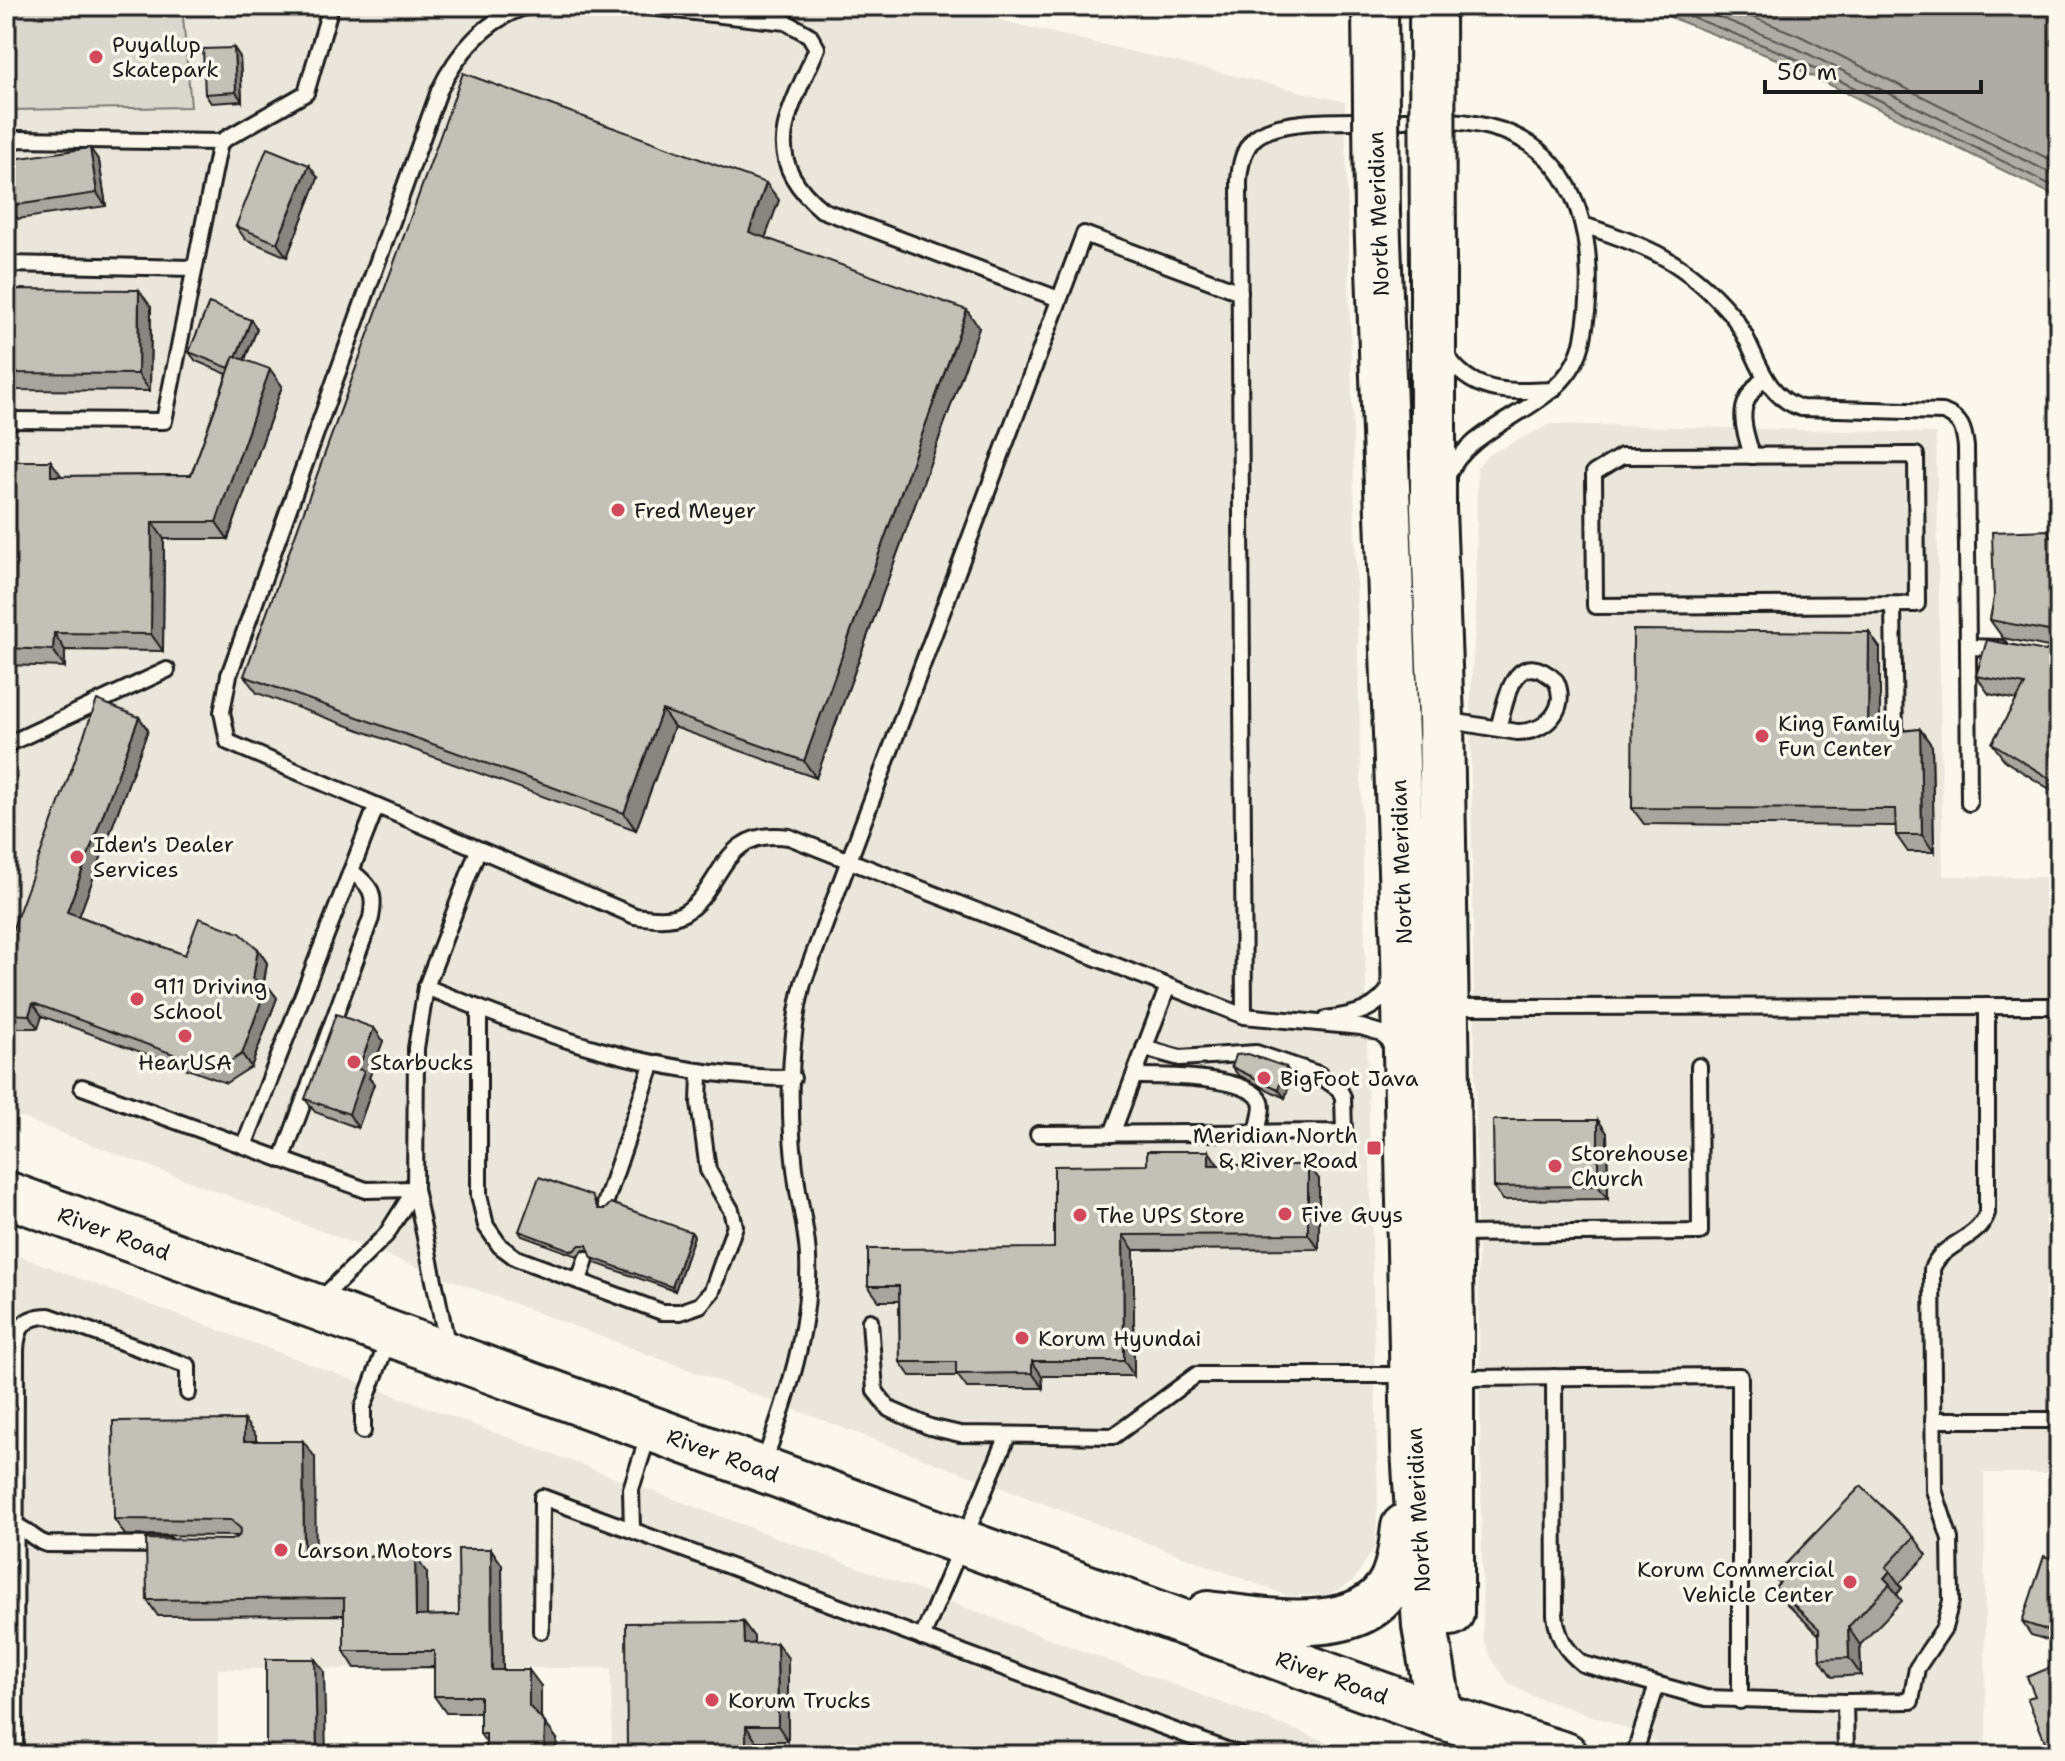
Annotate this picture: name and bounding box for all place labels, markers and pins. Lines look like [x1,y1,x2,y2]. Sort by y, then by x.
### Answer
place label: Puyallup Skatepark [112,30,219,84]
marker: Puyallup Skatepark [87,48,105,66]
place label: Fred Meyer [634,496,756,525]
marker: Fred Meyer [609,501,627,519]
place label: King Family Fun Center [1778,709,1901,763]
marker: King Family Fun Center [1753,727,1771,745]
place label: Iden's Dealer Services [93,830,234,884]
marker: Iden's Dealer Services [68,848,86,866]
place label: 911 Driving School [153,972,267,1026]
marker: 911 Driving School [128,990,146,1008]
marker: HearUSA [176,1027,194,1045]
place label: HearUSA [138,1048,232,1077]
place label: Starbucks [370,1048,474,1077]
marker: Starbucks [345,1053,363,1071]
place label: BigFoot Java [1280,1064,1419,1093]
marker: BigFoot Java [1255,1069,1273,1087]
place label: Meridian North & River Road [1193,1121,1358,1175]
marker: Meridian North & River Road [1365,1139,1383,1157]
place label: Storehouse Church [1571,1139,1689,1193]
marker: Storehouse Church [1546,1157,1564,1175]
place label: Five Guys [1301,1200,1403,1229]
place label: The UPS Store [1096,1201,1245,1230]
marker: Five Guys [1276,1205,1294,1223]
marker: The UPS Store [1071,1206,1089,1224]
place label: Korum Hyundai [1038,1324,1202,1353]
marker: Korum Hyundai [1013,1329,1031,1347]
place label: Larson Motors [297,1536,453,1565]
marker: Larson Motors [272,1541,290,1559]
place label: Korum Commercial Vehicle Center [1637,1555,1834,1609]
marker: Korum Commercial Vehicle Center [1841,1573,1859,1591]
place label: Korum Trucks [728,1686,871,1715]
marker: Korum Trucks [703,1691,721,1709]

